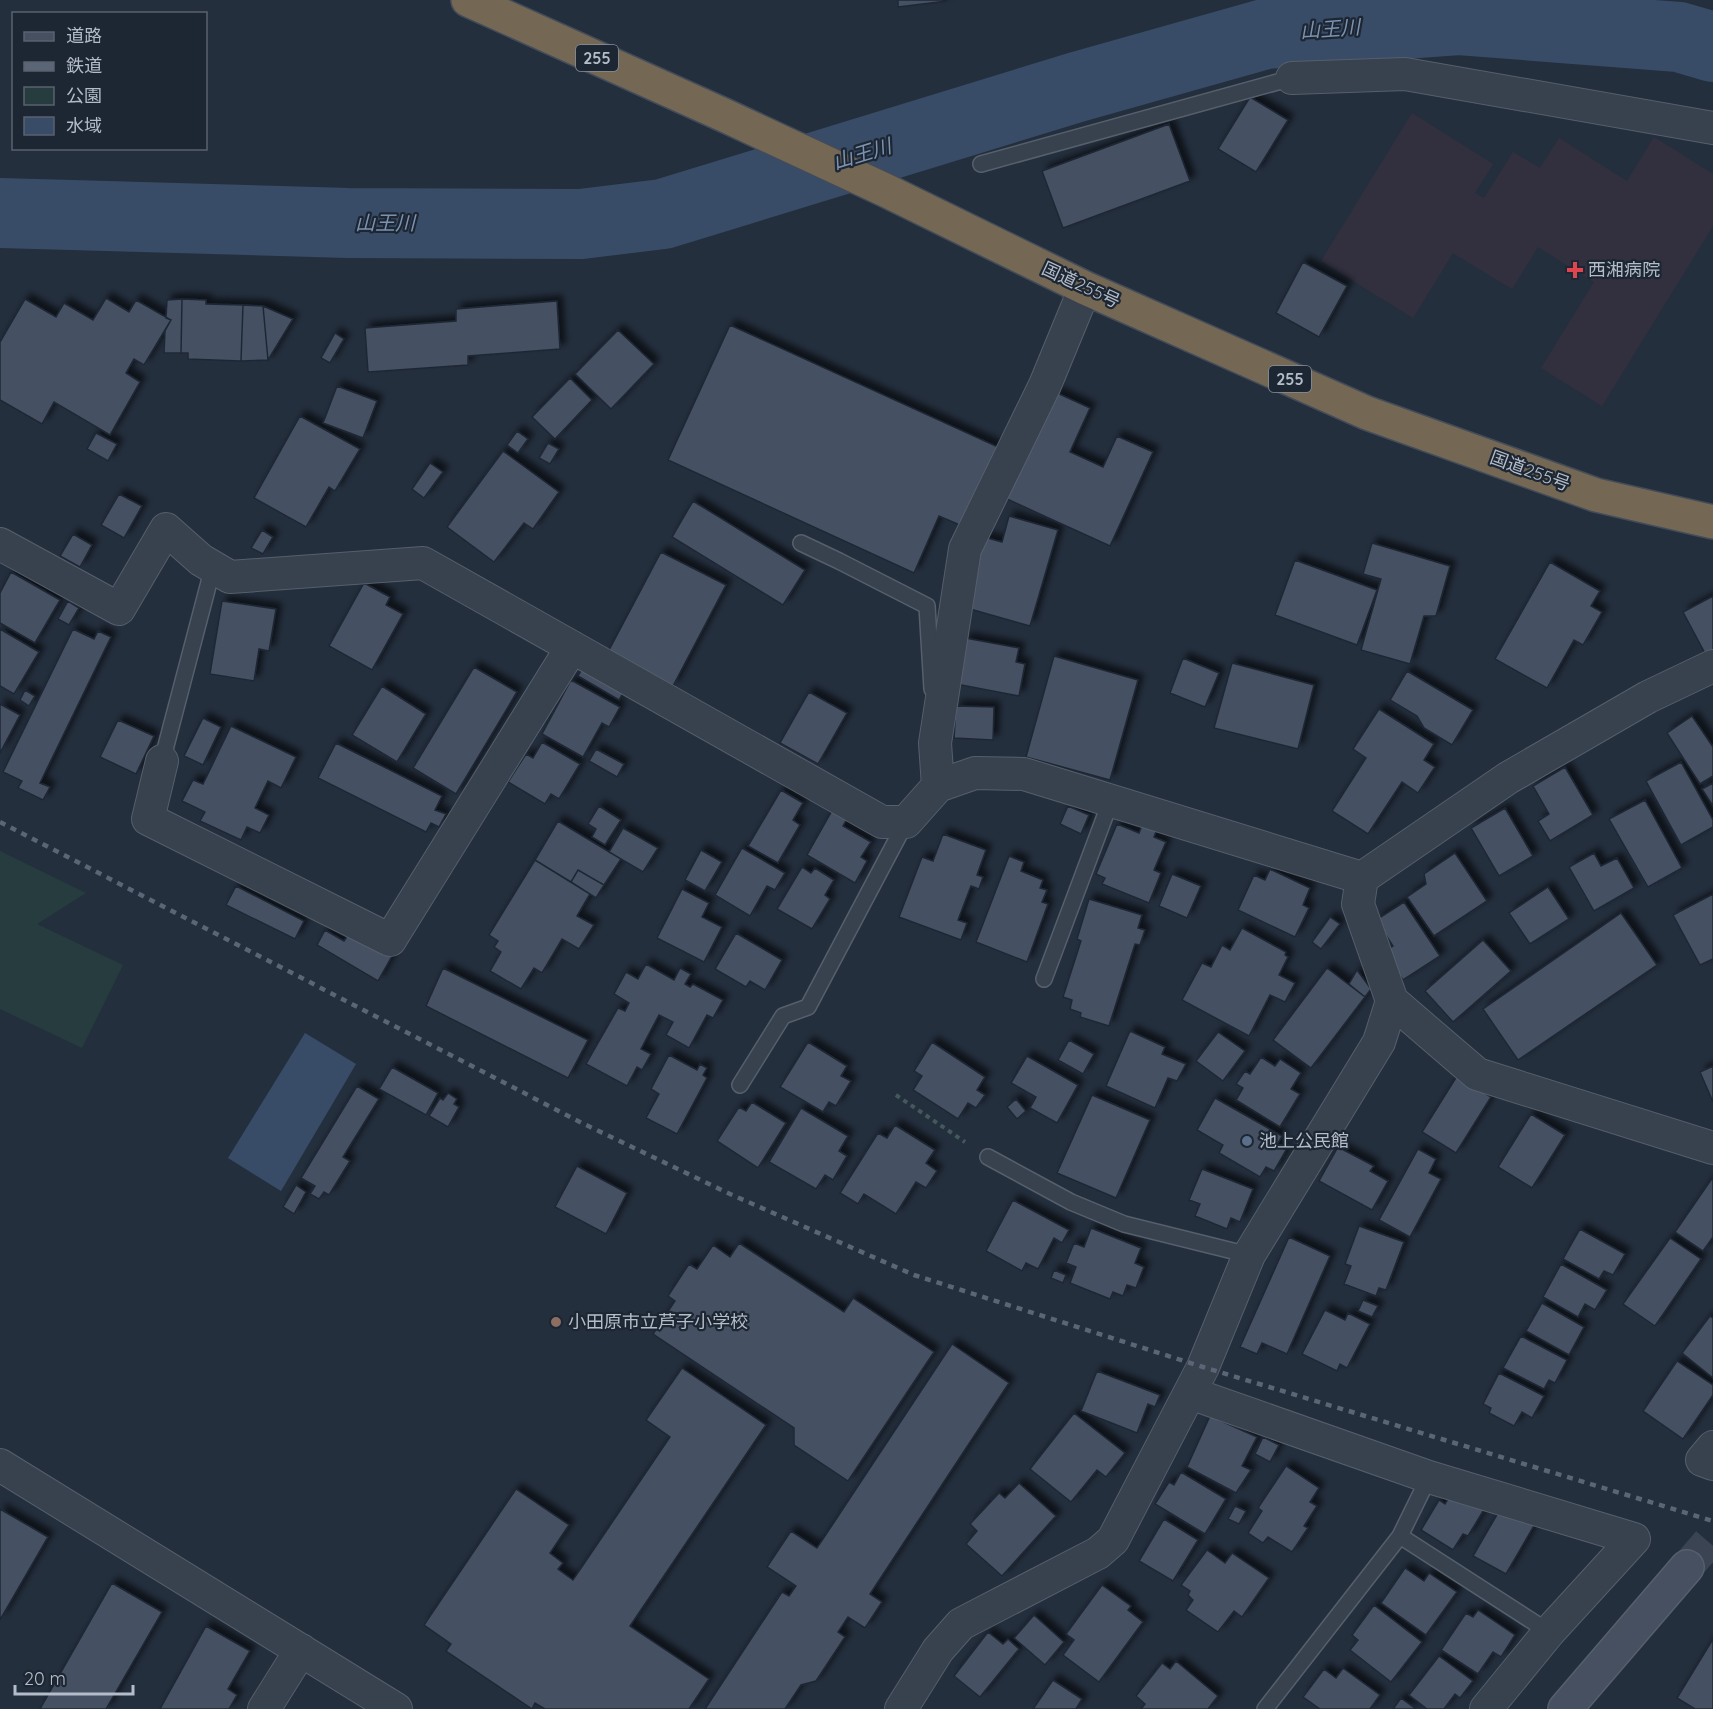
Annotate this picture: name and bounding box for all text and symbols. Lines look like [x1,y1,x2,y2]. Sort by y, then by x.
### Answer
legend [12,12,207,150]
water label: 山王川 [1299,14,1363,43]
text: 道路 [66,24,102,47]
road number: 255 [576,45,618,71]
text: 鉄道 [66,54,102,77]
text: 公園 [66,84,102,107]
text: 水域 [66,114,102,137]
water label: 山王川 [830,132,896,174]
water label: 山王川 [355,210,417,235]
street label: 国道255号 [1038,256,1124,313]
place label: 西湘病院 [1588,258,1660,281]
marker: 西湘病院 [1566,261,1584,279]
road number: 255 [1269,366,1311,392]
street label: 国道255号 [1487,445,1573,496]
place label: 池上公民館 [1259,1129,1349,1152]
marker: 池上公民館 [1240,1134,1254,1148]
place label: 小田原市立芦子小学校 [568,1310,748,1333]
marker: 小田原市立芦子小学校 [549,1315,563,1329]
scale bar [15,1658,134,1696]
text: 20 m [24,1667,66,1690]

